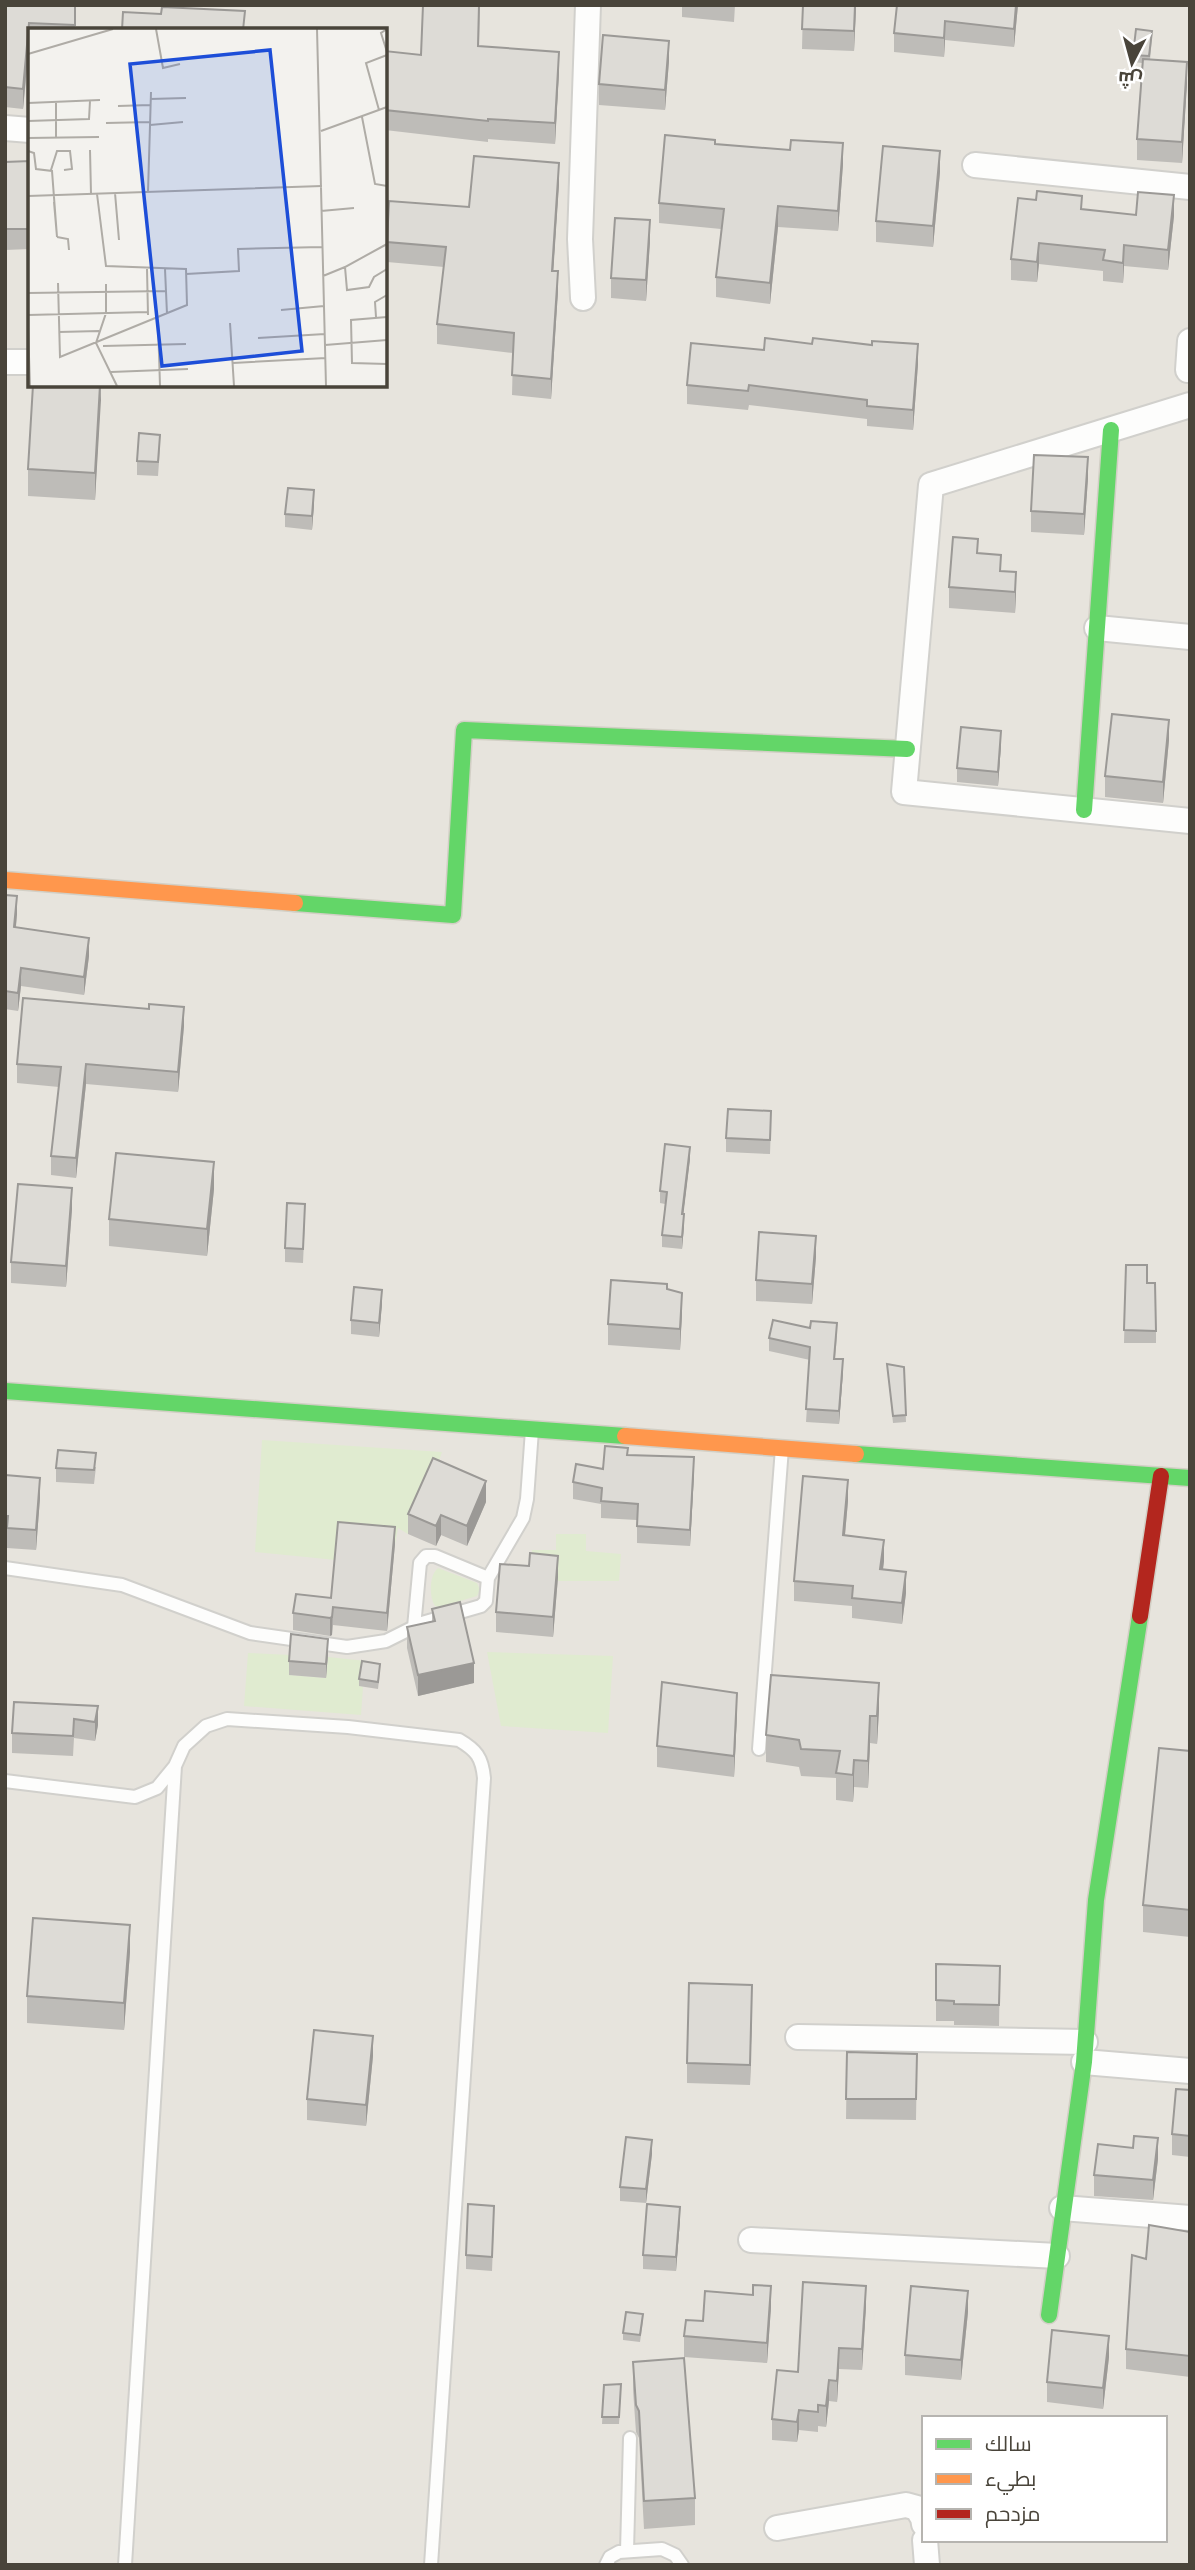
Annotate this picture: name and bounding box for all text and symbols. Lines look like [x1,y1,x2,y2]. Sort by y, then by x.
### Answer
inset map [28,28,387,387]
north arrow [1097,28,1167,98]
text: ش [1117,67,1144,91]
legend [922,2416,1167,2542]
text: سالك [985,2432,1032,2455]
text: بطيء [985,2467,1036,2495]
text: مزدحم [985,2502,1040,2528]

